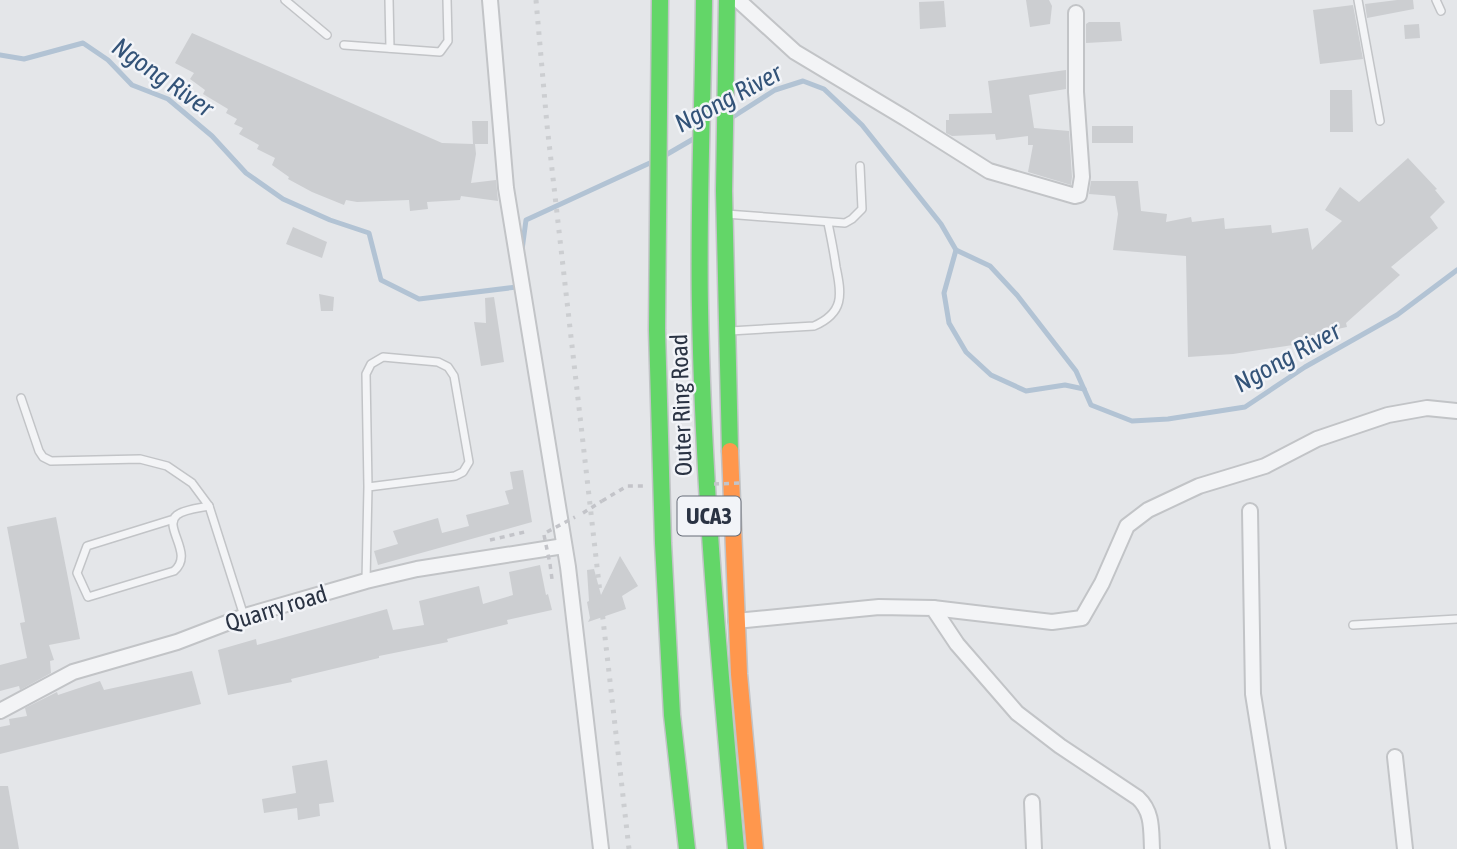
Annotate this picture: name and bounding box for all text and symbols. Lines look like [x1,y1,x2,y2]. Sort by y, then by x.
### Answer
water label: Ngong River [107,31,220,123]
water label: Ngong River [669,57,788,139]
water label: Ngong River [1229,315,1346,398]
street label: Outer Ring Road [665,334,697,476]
road number: UCA3 [678,496,740,536]
street label: Quarry road [222,580,330,636]

